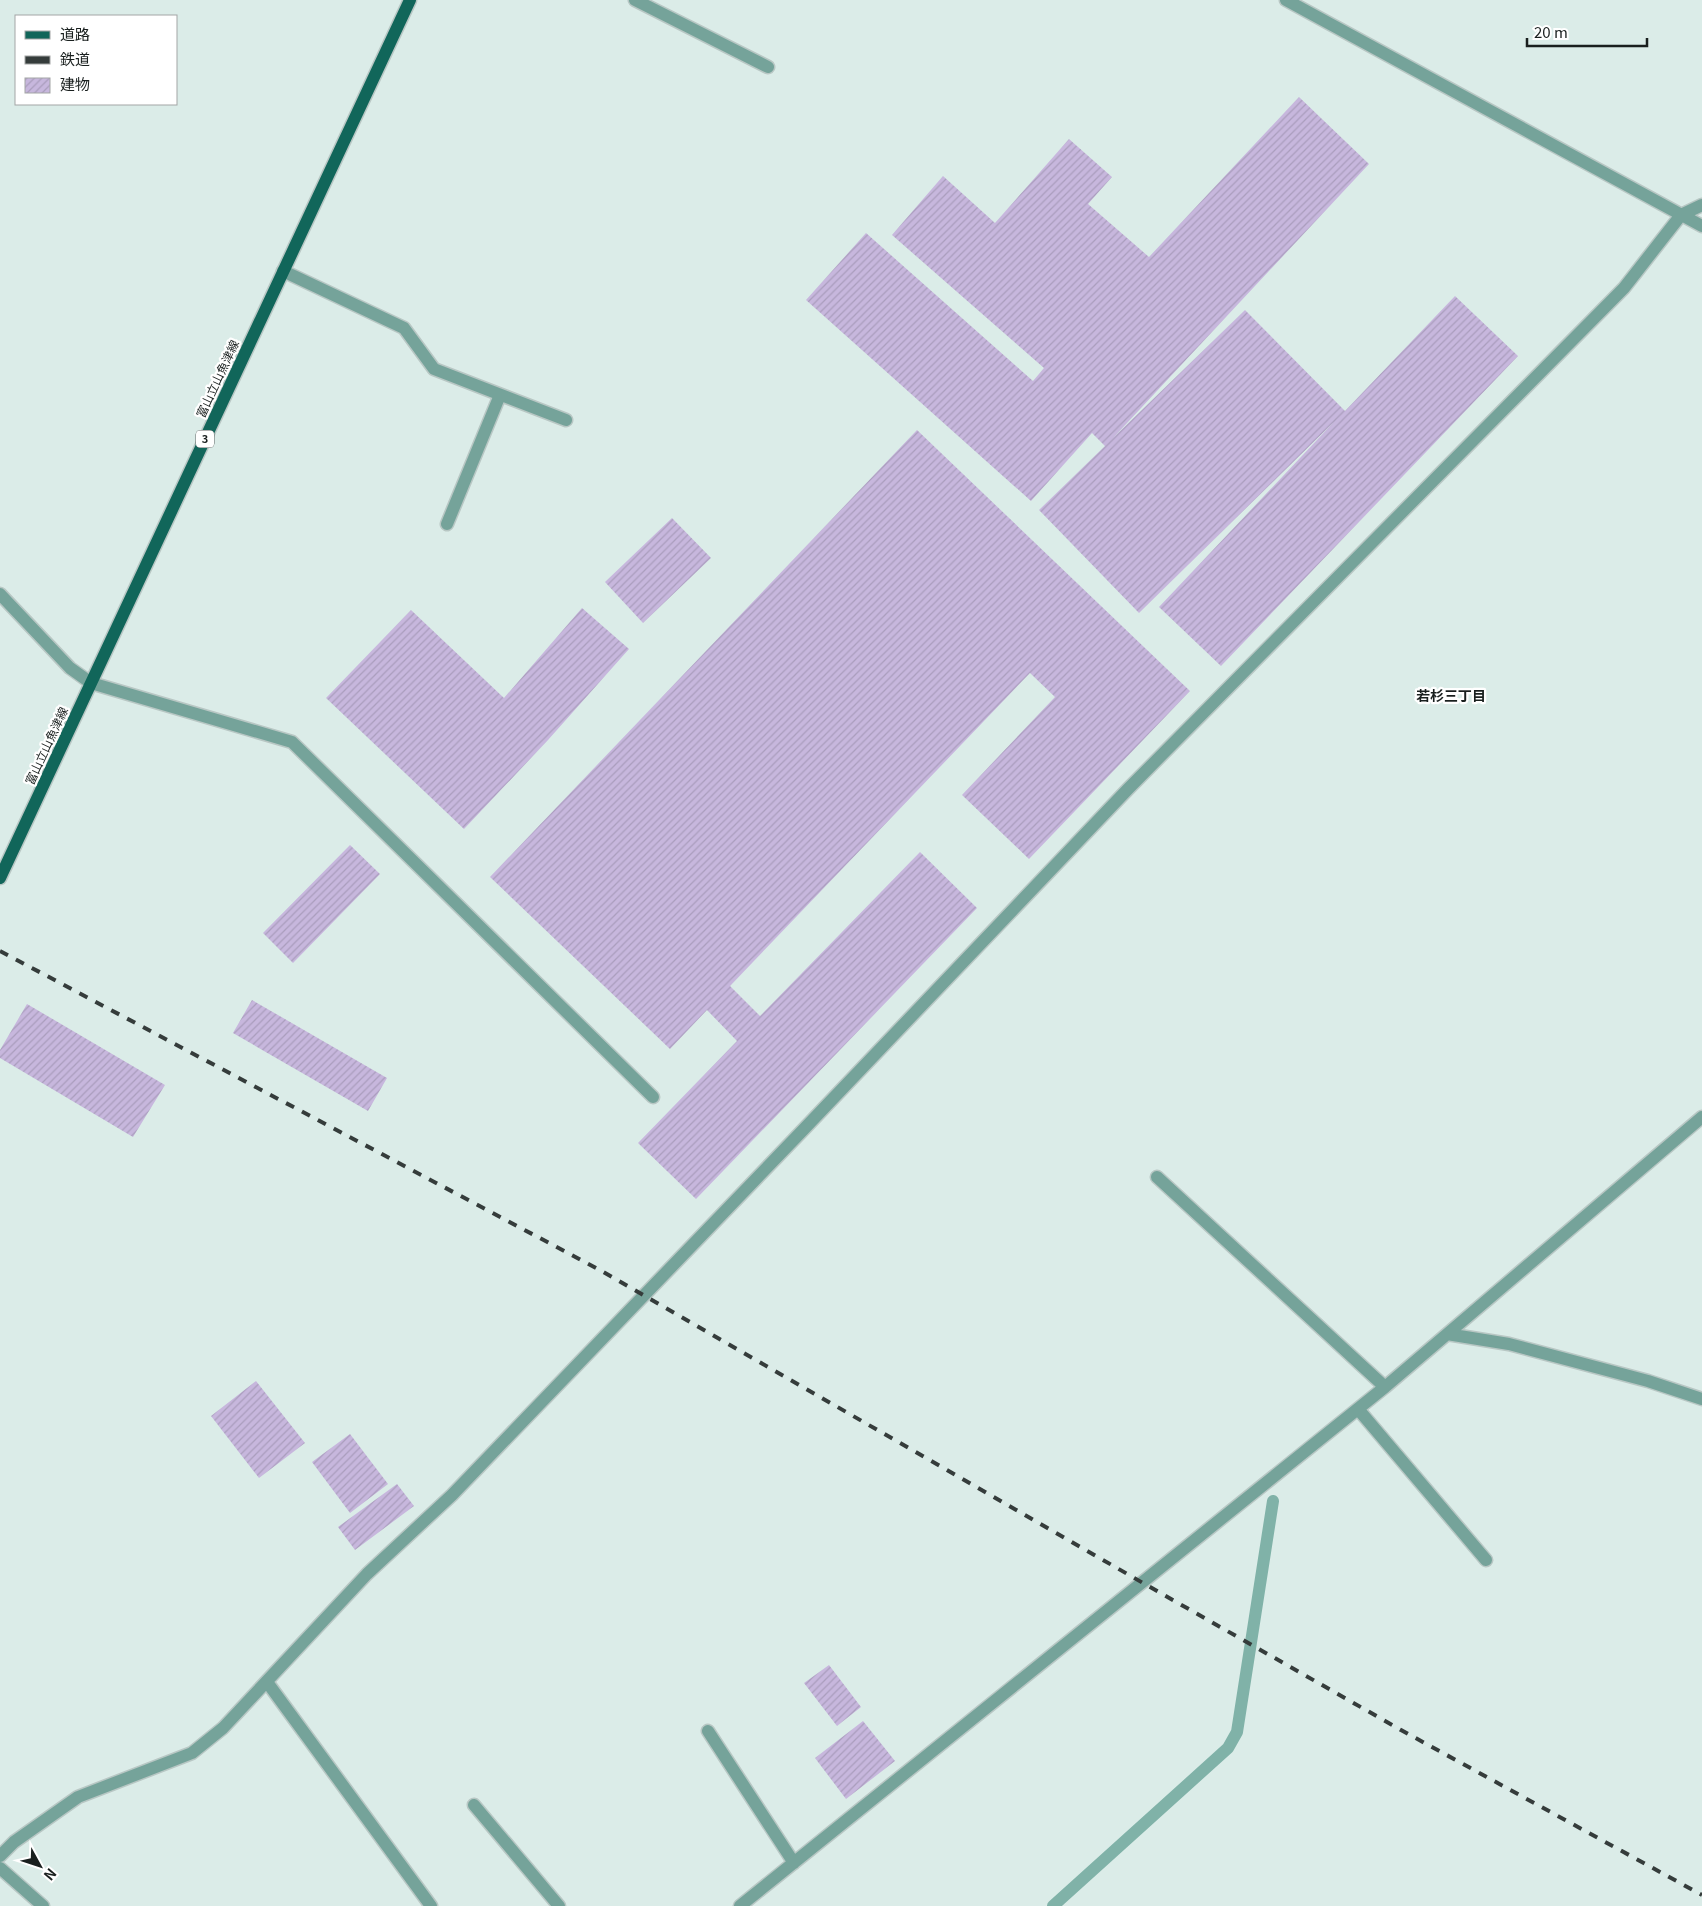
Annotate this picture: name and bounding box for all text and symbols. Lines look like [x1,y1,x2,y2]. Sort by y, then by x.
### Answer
legend [15,15,178,105]
scale bar [1527,15,1647,47]
text: 20 m [1534,21,1568,42]
text: 道路 [60,23,90,44]
text: 鉄道 [60,48,90,69]
text: 建物 [60,73,90,94]
street label: 富山立山魚津線 [191,337,242,420]
road number: 3 [196,430,214,448]
district label: 若杉三丁目 [1416,685,1486,705]
street label: 富山立山魚津線 [20,704,71,787]
north arrow [15,1841,65,1891]
text: N [40,1865,62,1885]

